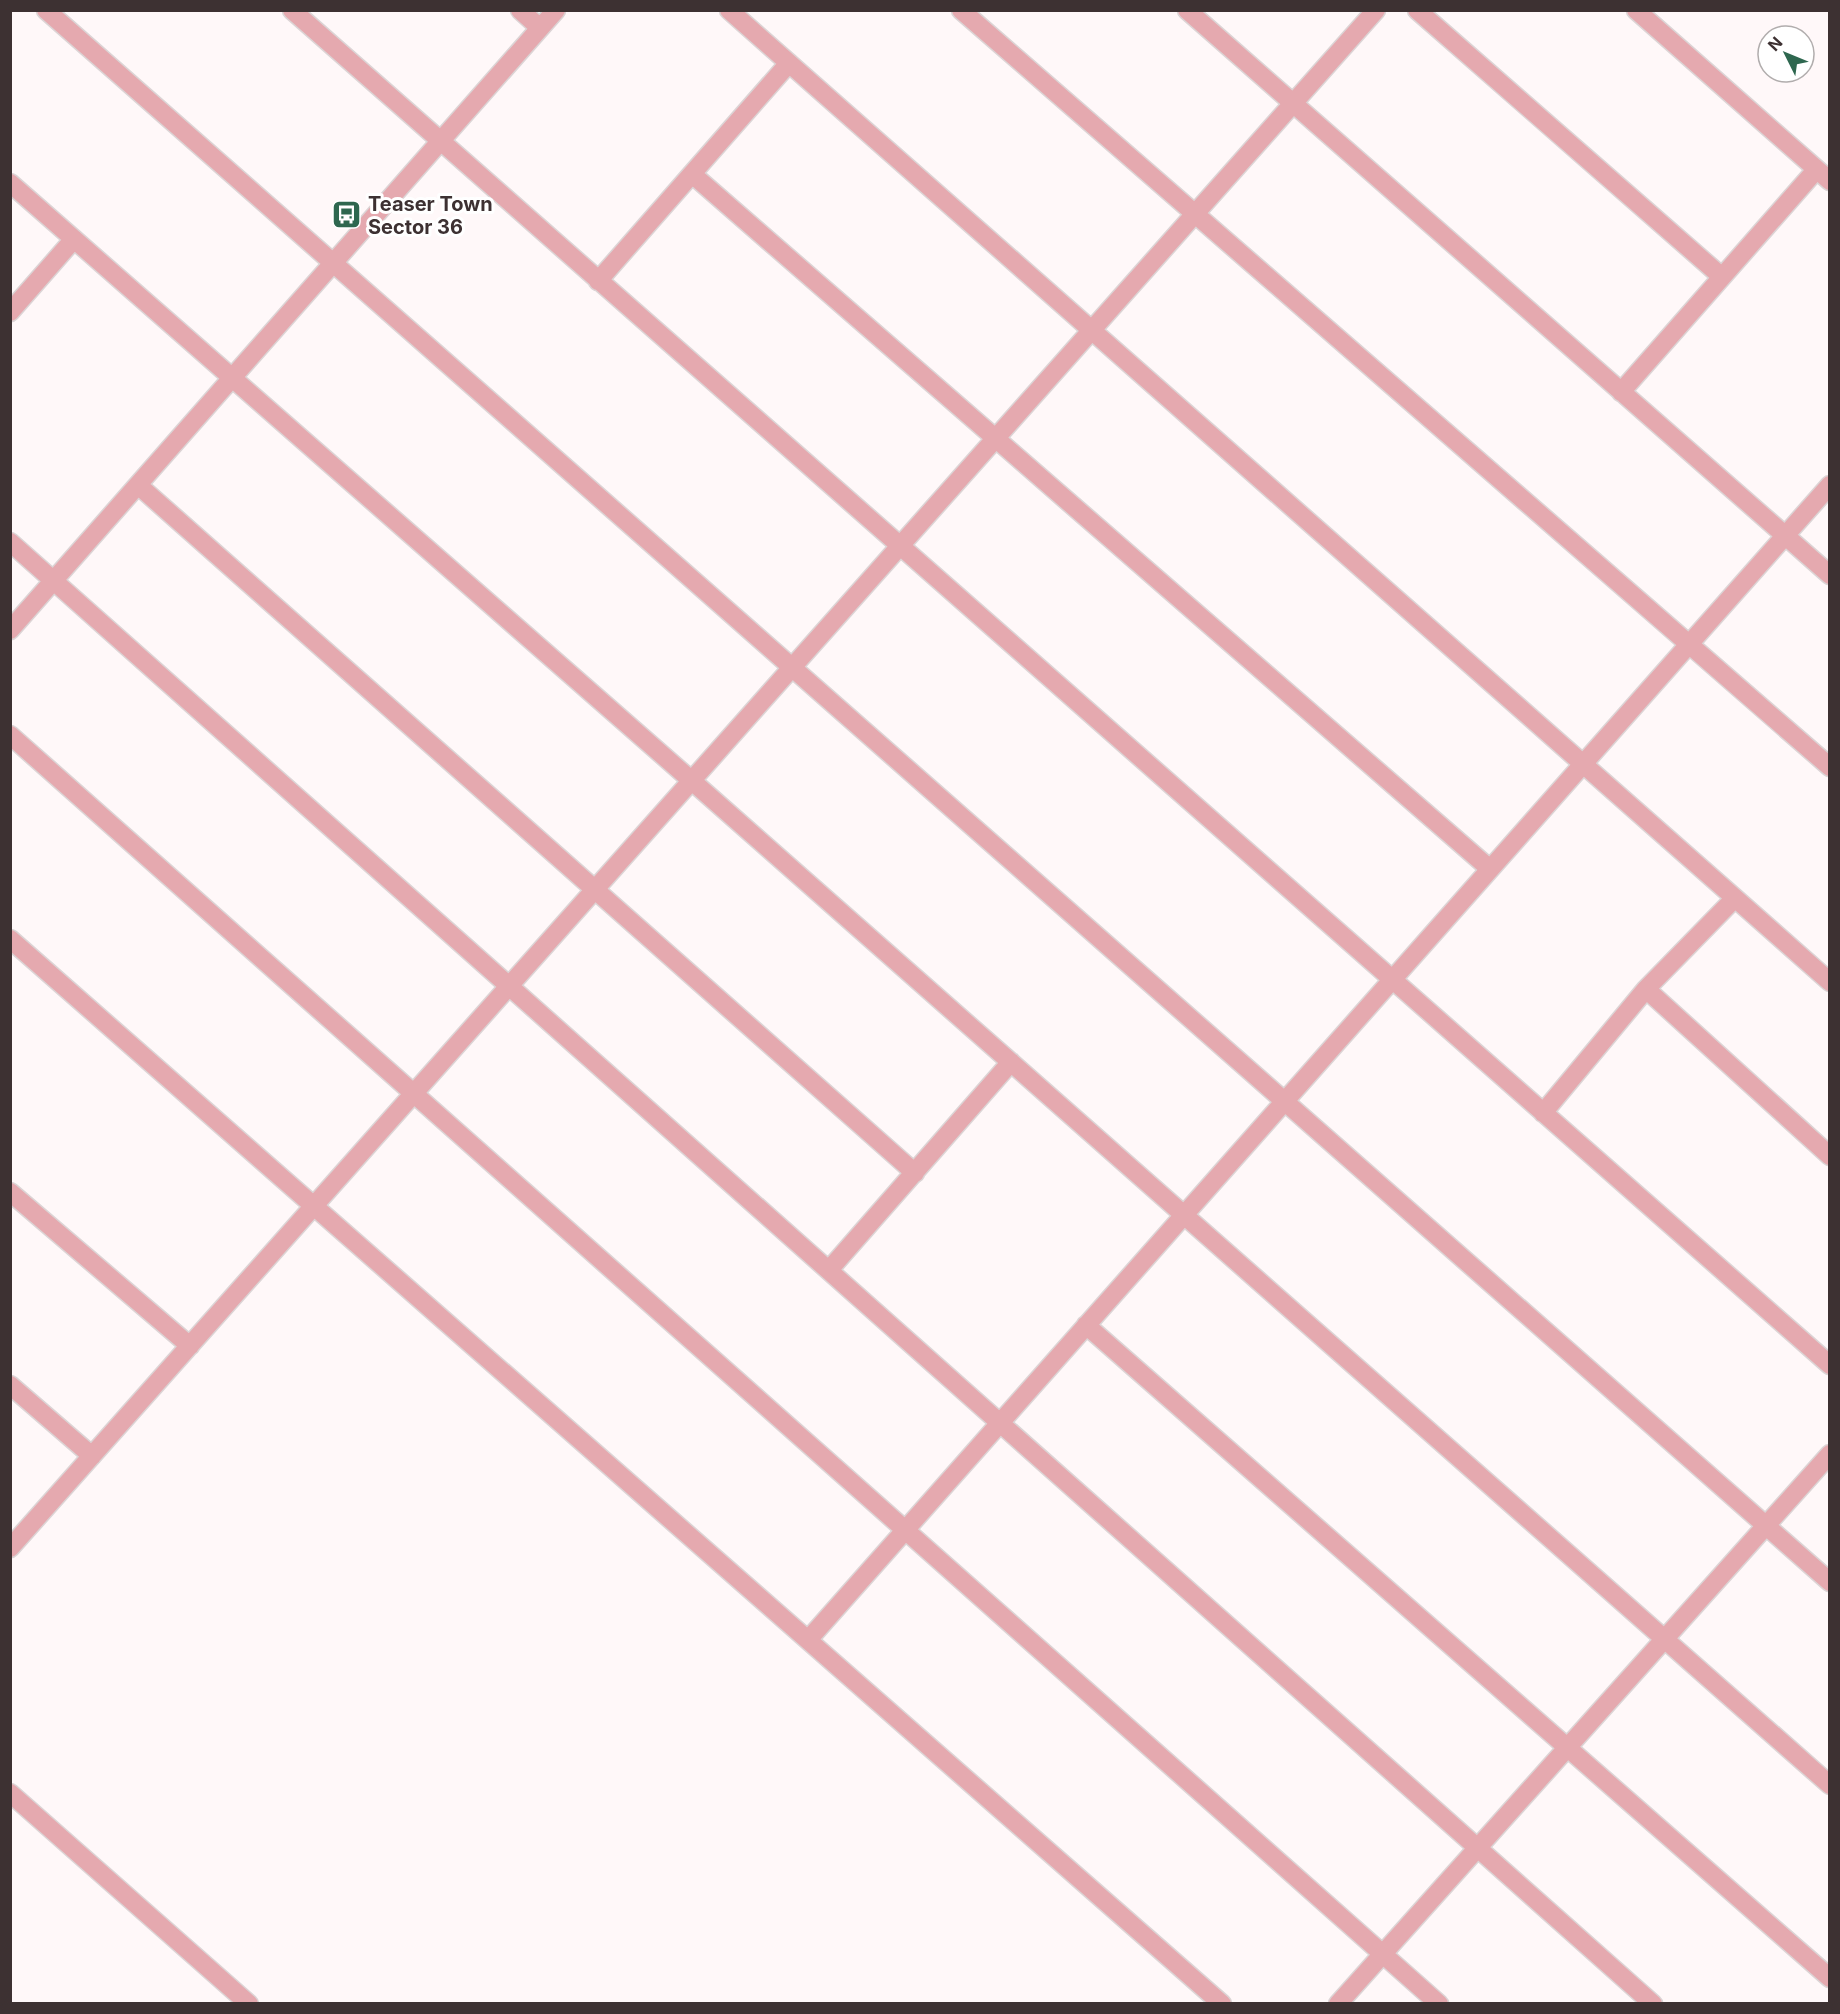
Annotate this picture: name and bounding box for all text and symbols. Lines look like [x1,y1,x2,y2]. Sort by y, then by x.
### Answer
north arrow [1756,24,1816,84]
text: N [1764,32,1787,55]
place label: Teaser Town Sector 36 [368,192,493,239]
bus stop icon: Teaser Town Sector 36 [331,199,363,231]

